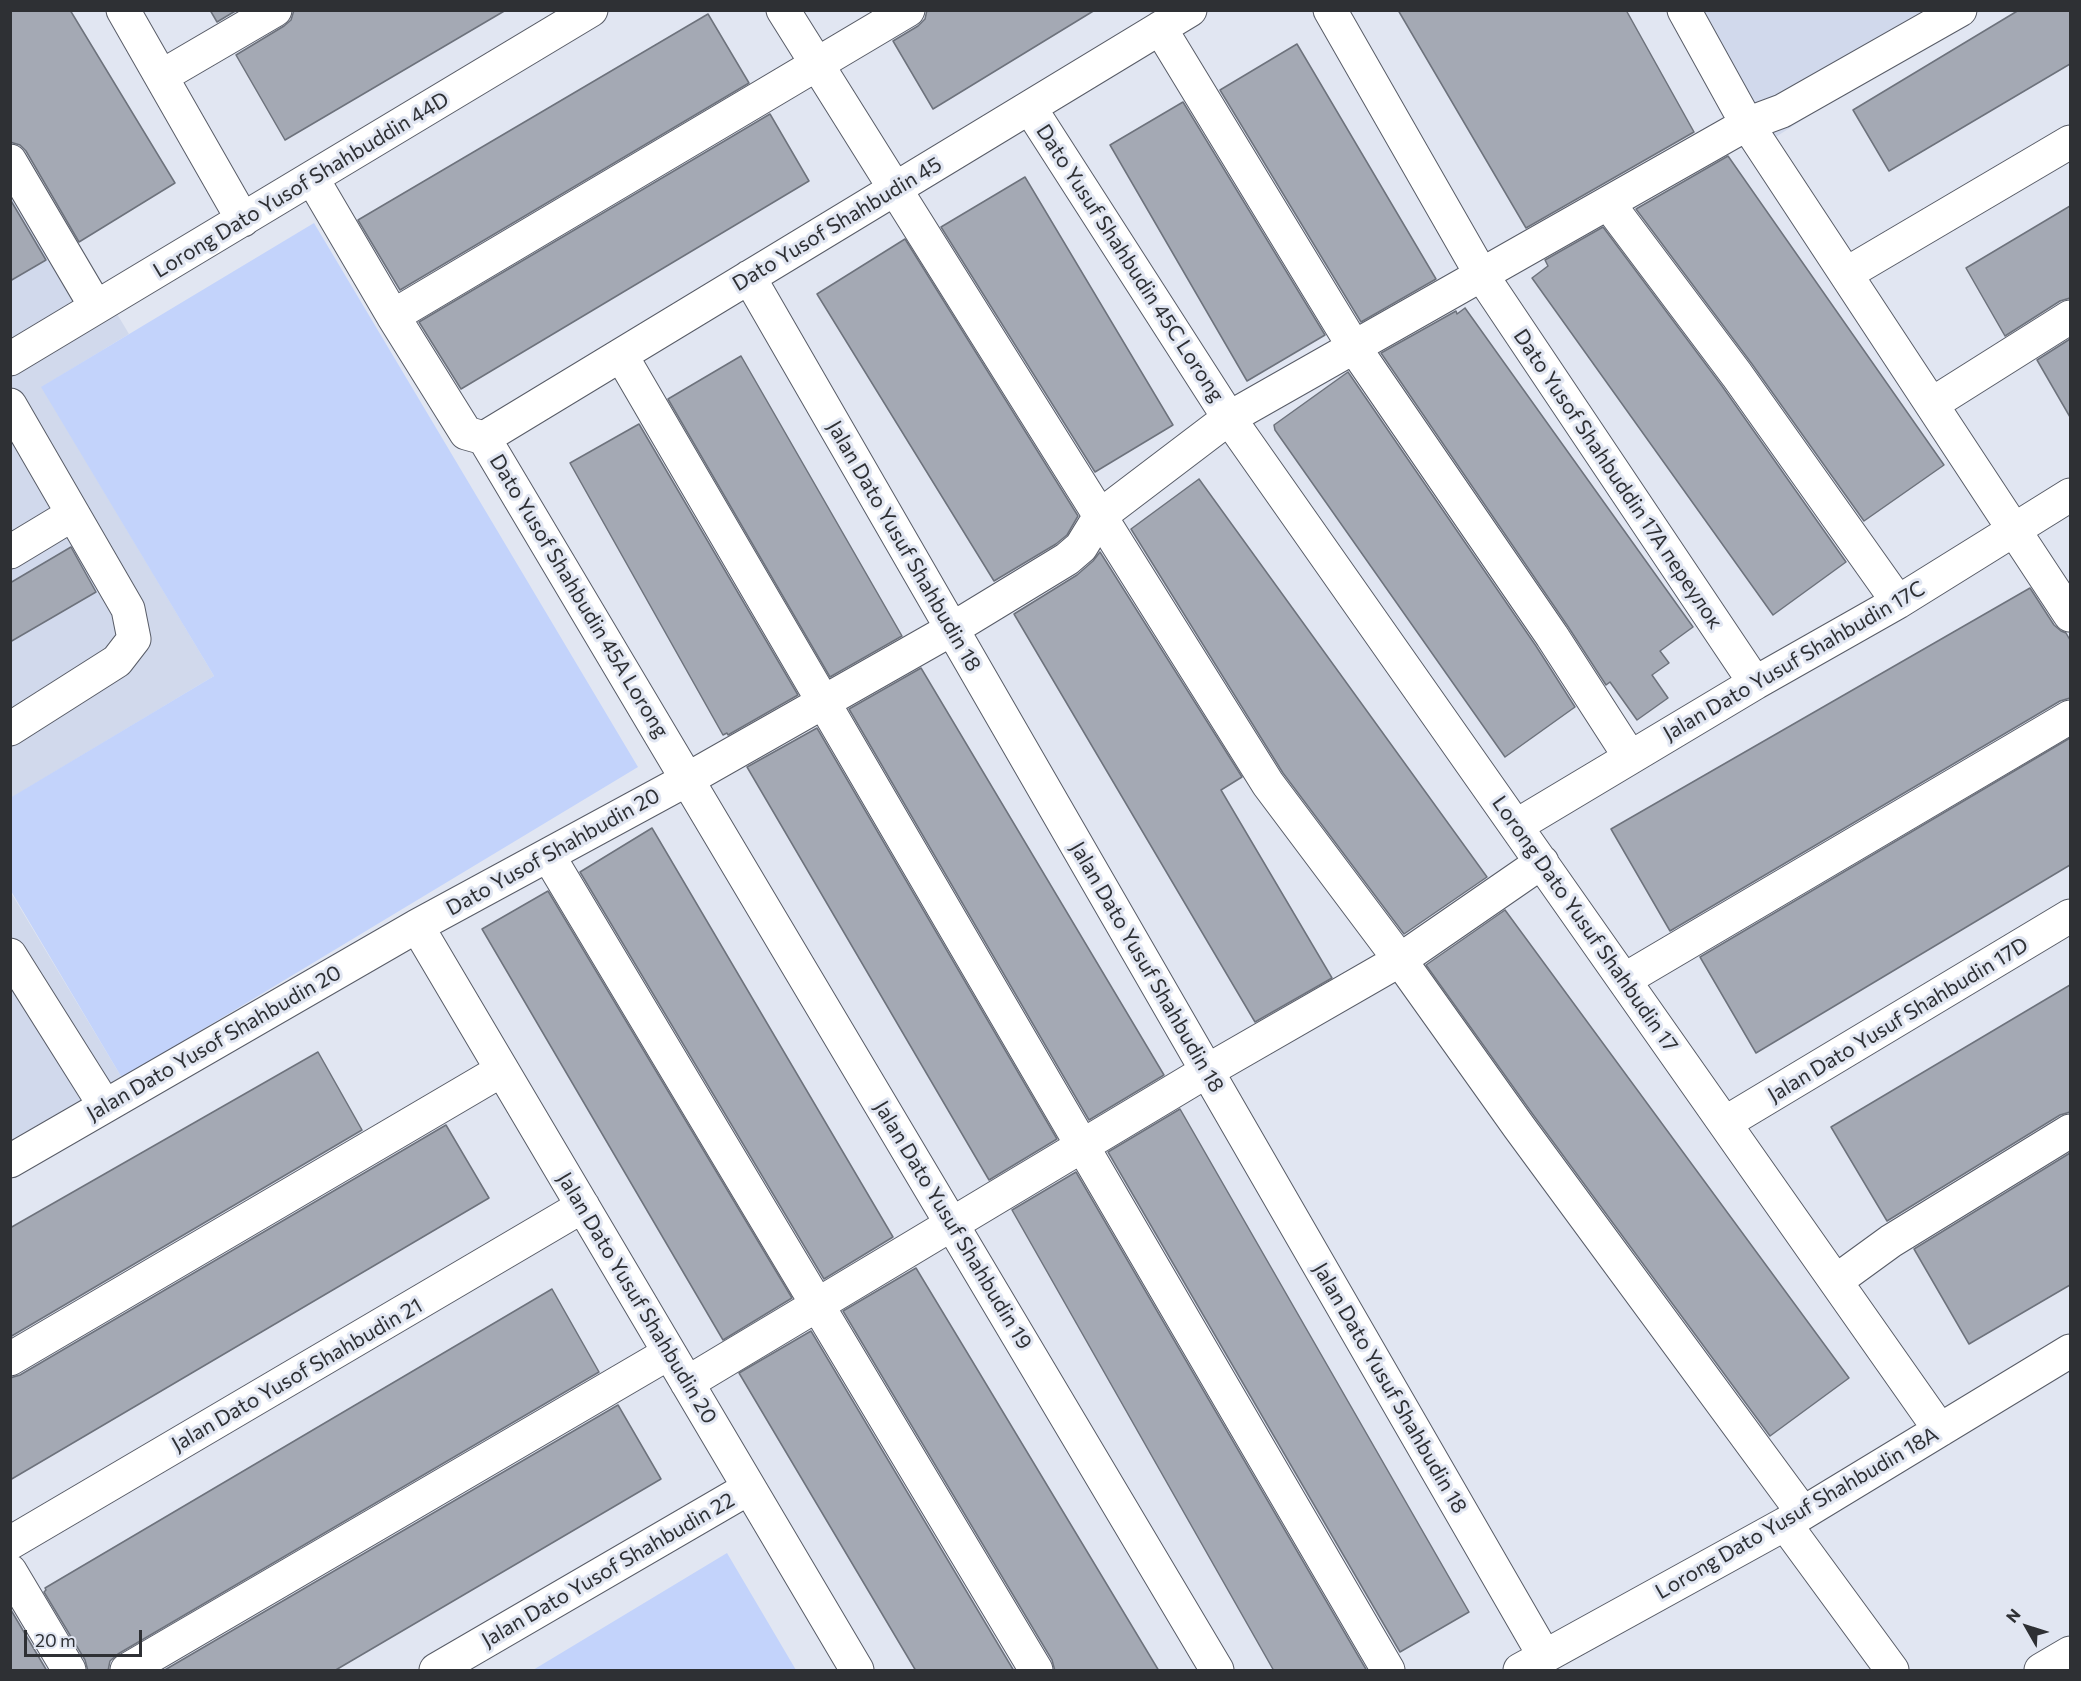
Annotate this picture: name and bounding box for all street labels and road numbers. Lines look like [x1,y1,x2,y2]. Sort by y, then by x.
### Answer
street label: Lorong Dato Yusof Shahbuddin 44D [149,87,453,283]
street label: Dato Yusuf Shahbudin 45C Lorong [1031,119,1229,407]
street label: Dato Yusof Shahbudin 45 [728,151,946,297]
street label: Dato Yusof Shahbuddin 17A переулок [1508,324,1728,634]
street label: Jalan Dato Yusuf Shahbudin 18 [822,416,986,676]
street label: Dato Yusof Shahbudin 45A Lorong [484,450,674,742]
street label: Jalan Dato Yusuf Shahbudin 17C [1659,576,1929,746]
street label: Dato Yusof Shahbudin 20 [442,783,664,921]
street label: Lorong Dato Yusuf Shahbudin 17 [1487,791,1683,1057]
street label: Jalan Dato Yusuf Shahbudin 18 [1065,837,1229,1097]
street label: Jalan Dato Yusuf Shahbudin 17D [1763,932,2033,1108]
street label: Jalan Dato Yusof Shahbudin 20 [82,960,346,1126]
street label: Jalan Dato Yusuf Shahbudin 19 [869,1096,1037,1354]
street label: Jalan Dato Yusuf Shahbudin 20 [552,1168,722,1428]
street label: Jalan Dato Yusuf Shahbudin 18 [1308,1258,1472,1518]
street label: Jalan Dato Yusof Shahbudin 21 [167,1293,427,1457]
street label: Lorong Dato Yusuf Shahbudin 18A [1651,1421,1943,1605]
street label: Jalan Dato Yusof Shahbudin 22 [477,1487,739,1653]

